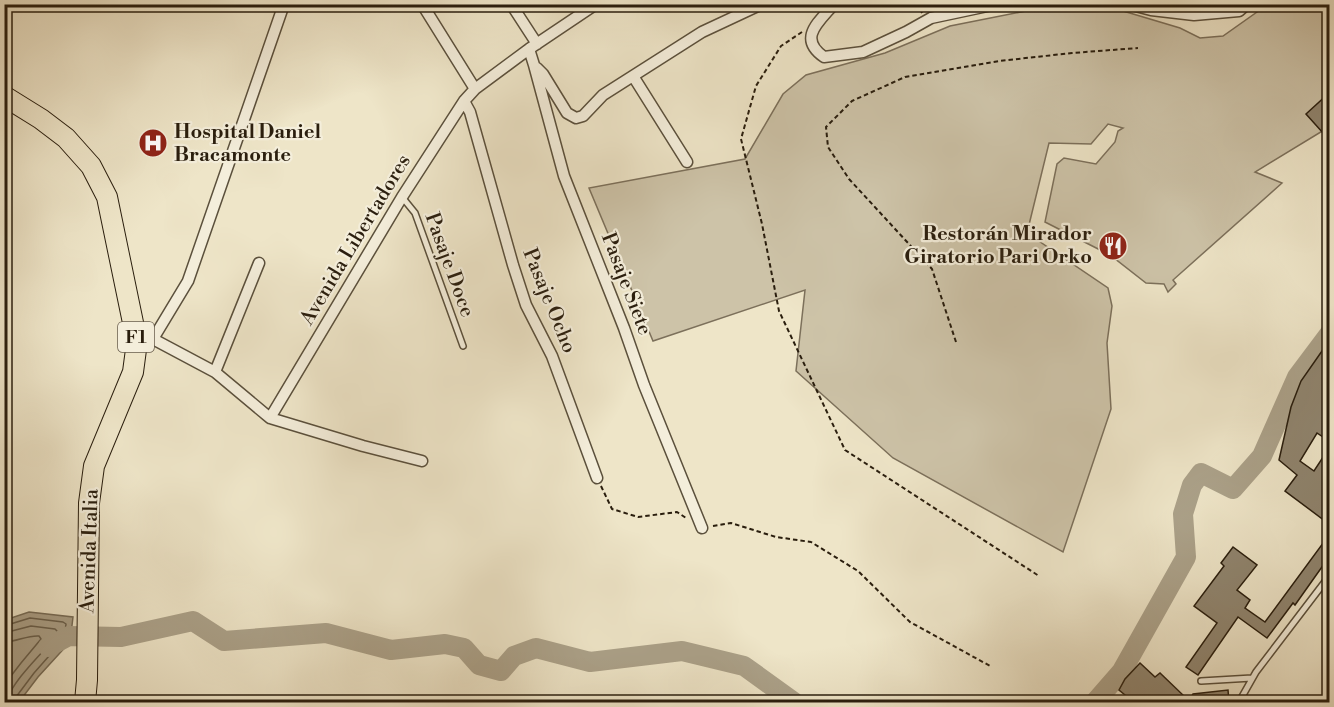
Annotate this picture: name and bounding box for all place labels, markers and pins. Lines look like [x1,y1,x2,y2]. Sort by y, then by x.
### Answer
place label: Hospital Daniel Bracamonte [174,120,321,168]
hospital icon: Hospital Daniel Bracamonte [137,127,169,159]
place label: Restorán Mirador Giratorio Pari Orko [904,222,1092,270]
restaurant icon: Restorán Mirador Giratorio Pari Orko [1097,230,1129,262]

